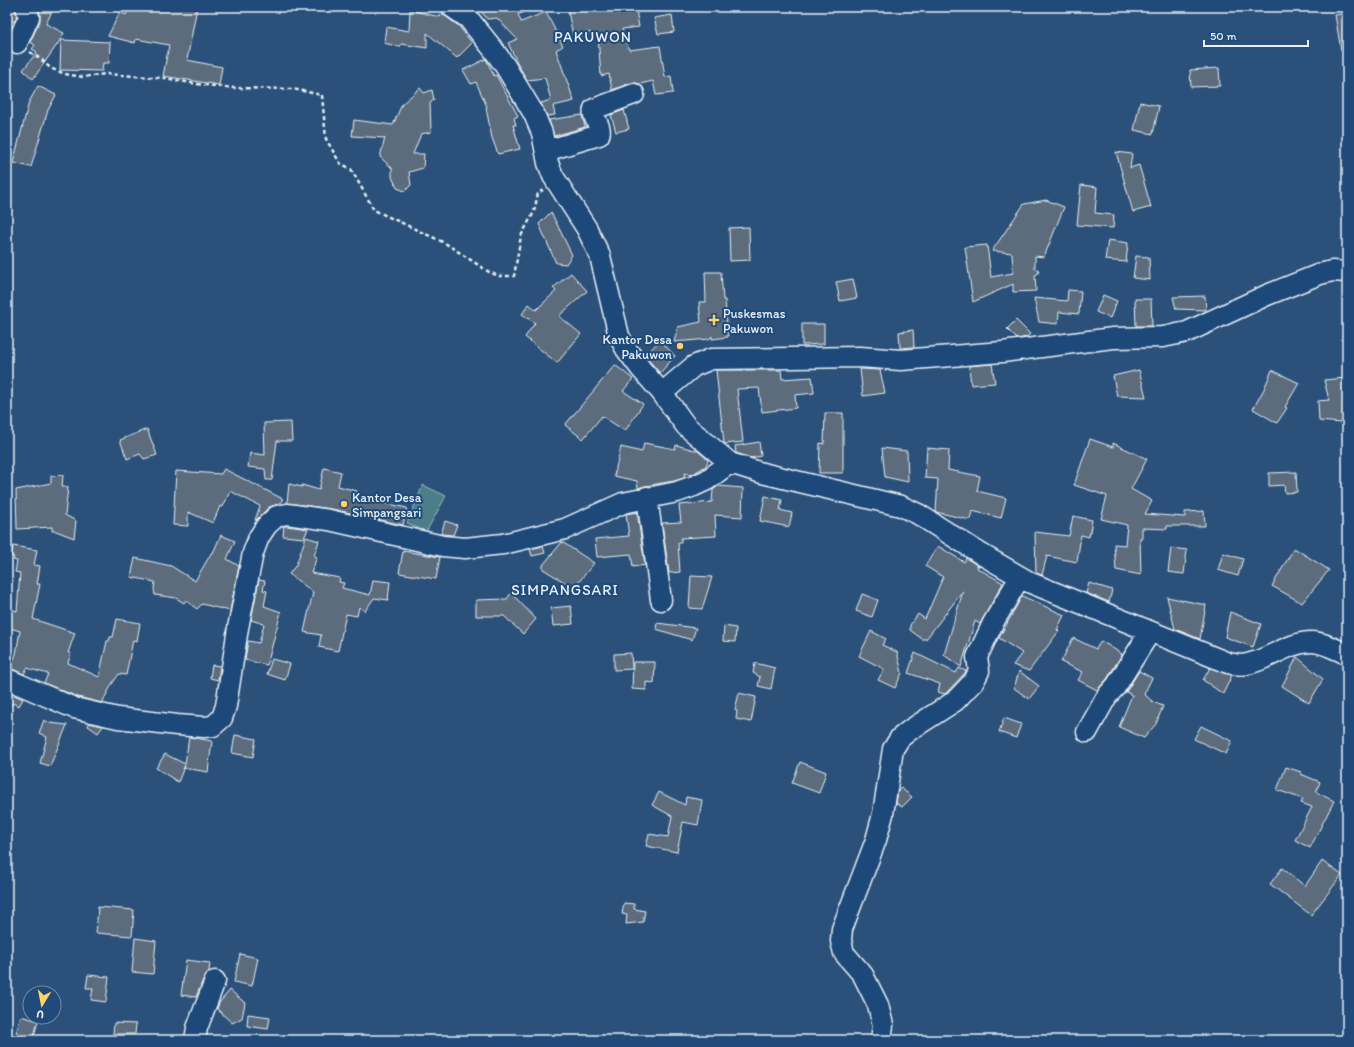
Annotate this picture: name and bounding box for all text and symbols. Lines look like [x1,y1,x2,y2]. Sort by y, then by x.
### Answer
scale bar [1204,22,1308,48]
district label: PAKUWON [554,28,632,46]
text: 50 m [1210,29,1236,43]
place label: Puskesmas Pakuwon [723,306,786,336]
marker: Puskesmas Pakuwon [708,314,720,326]
place label: Kantor Desa Pakuwon [603,332,673,362]
marker: Kantor Desa Pakuwon [675,341,685,351]
place label: Kantor Desa Simpangsari [352,490,422,520]
marker: Kantor Desa Simpangsari [339,499,349,509]
district label: SIMPANGSARI [511,581,619,599]
north arrow [22,985,62,1025]
text: U [36,1007,45,1021]

